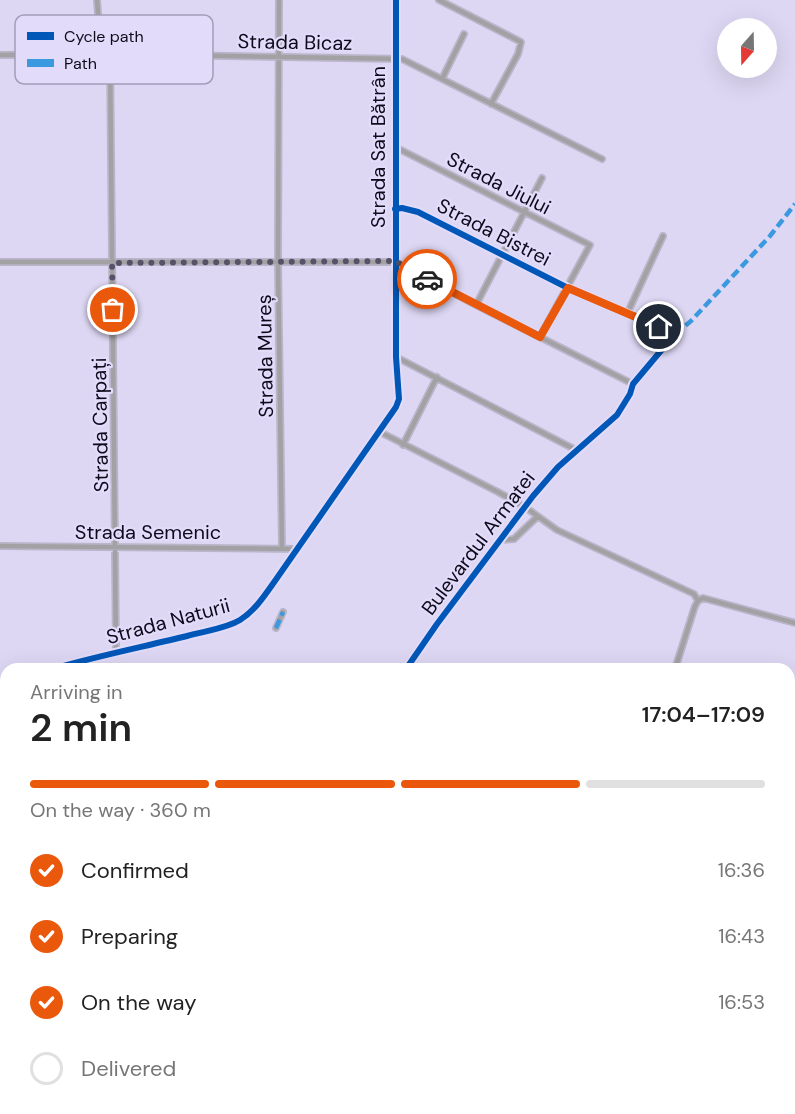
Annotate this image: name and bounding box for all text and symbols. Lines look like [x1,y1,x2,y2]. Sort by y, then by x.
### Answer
legend [15,15,213,84]
north arrow [717,18,777,78]
map controls [717,18,777,78]
text: Cycle path [64,26,144,47]
street label: Strada Bicaz [237,28,353,56]
text: Path [64,53,97,74]
street label: Strada Sat Bătrân [365,66,391,228]
street label: Strada Jiului [443,146,555,220]
street label: Strada Bistrei [433,192,555,272]
courier [397,249,457,309]
icon: car [411,263,444,296]
pin [87,284,138,335]
icon: bag [96,293,129,326]
street label: Strada Mureș [251,294,279,418]
pin [633,301,684,352]
icon: home [642,310,675,343]
street label: Strada Carpați [86,357,114,493]
street label: Bulevardul Armatei [415,466,541,620]
street label: Strada Semenic [75,519,221,545]
street label: Strada Naturii [103,592,233,650]
text: Arriving in [30,679,122,705]
text: 17:04–17:09 [642,700,765,729]
text: 2 min [30,702,132,753]
text: On the way · 360 m [30,797,211,823]
icon: check [30,854,63,887]
text: Confirmed [81,856,189,885]
text: 16:36 [718,857,765,883]
icon: check [30,920,63,953]
text: Preparing [81,922,178,951]
text: 16:43 [718,923,765,949]
icon: check [30,986,63,1019]
text: On the way [81,988,196,1017]
text: 16:53 [718,989,765,1015]
text: Delivered [81,1054,176,1083]

